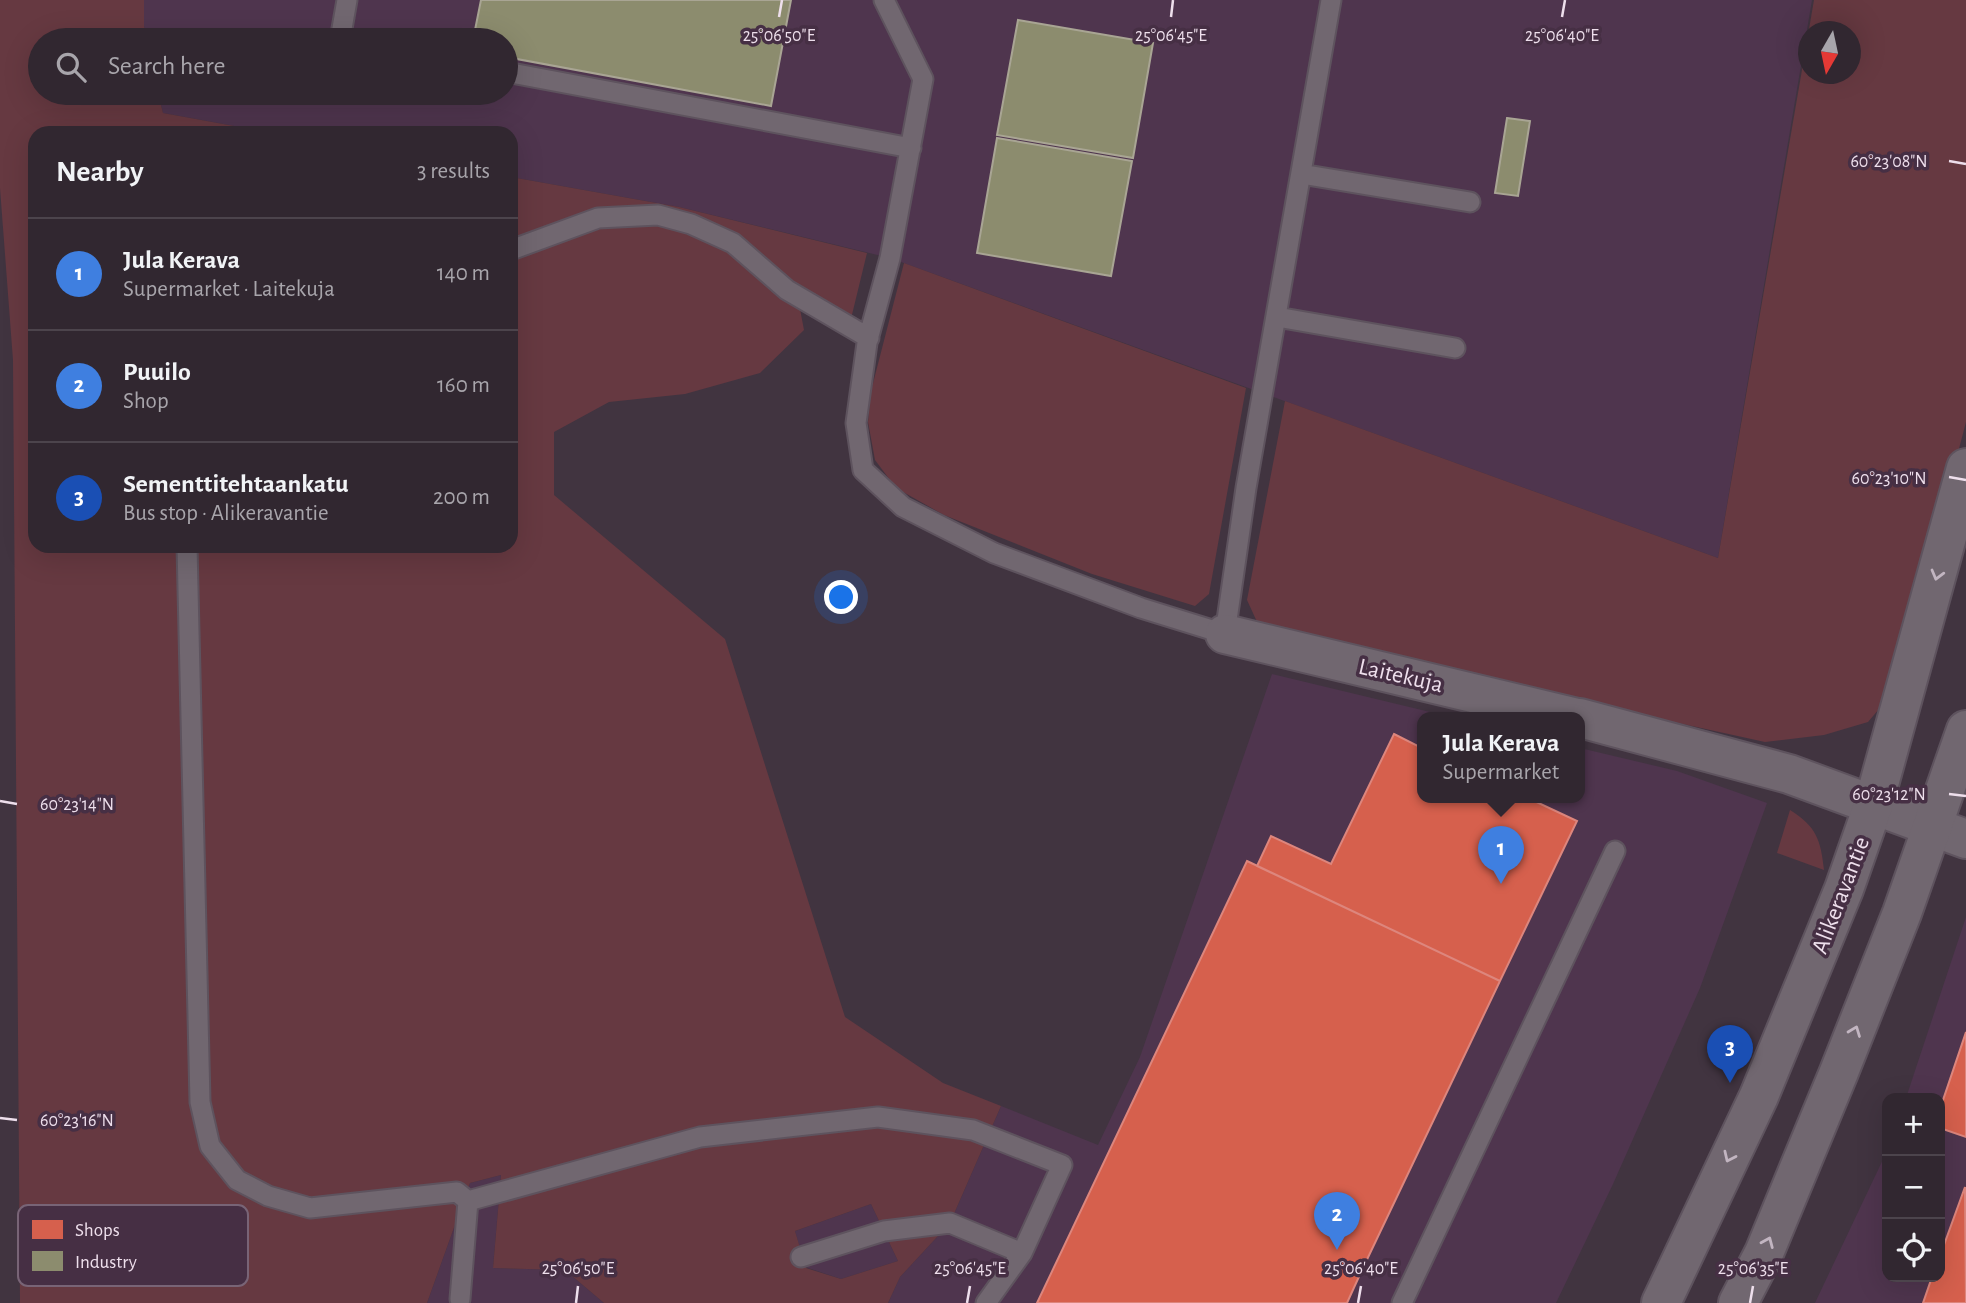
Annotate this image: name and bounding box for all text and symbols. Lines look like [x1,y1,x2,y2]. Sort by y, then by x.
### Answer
north arrow [1798,21,1861,84]
text: 25°06'50"E [743,27,816,45]
text: 25°06'45"E [1135,27,1207,45]
text: 25°06'40"E [1525,27,1599,45]
search box [28,28,518,105]
icon: search [52,48,90,86]
text: Search here [108,53,226,79]
text: 60°23'08"N [1850,153,1928,171]
text: Nearby [56,157,144,187]
text: 3 results [417,160,490,183]
text: Jula Kerava [123,247,240,273]
text: 1 [75,262,83,285]
text: 140 m [437,262,490,285]
text: Supermarket · Laitekuja [123,278,335,301]
text: Puuilo [123,359,191,385]
text: 2 [74,374,84,397]
text: 160 m [437,374,490,397]
text: Shop [123,390,169,413]
text: 60°23'10"N [1852,470,1926,488]
text: Sementtitehtaankatu [123,471,349,497]
text: 3 [74,486,84,509]
text: 200 m [433,486,490,509]
text: Bus stop · Alikeravantie [123,502,329,525]
one-way arrow [1930,569,1945,581]
your location [824,580,858,614]
street label: Laitekuja [1356,655,1445,697]
popup [1417,712,1585,803]
text: Jula Kerava [1442,730,1560,756]
text: Supermarket [1442,761,1559,784]
text: 60°23'12"N [1852,786,1926,804]
text: 60°23'14"N [40,796,114,814]
pin: 1 [1478,826,1524,884]
street label: Alikeravantie [1808,834,1874,957]
pin: 3 [1707,1025,1753,1083]
one-way arrow [1847,1026,1861,1038]
map controls [1882,1093,1945,1282]
button: + [1882,1093,1945,1156]
text: 60°23'16"N [40,1112,114,1130]
one-way arrow [1724,1150,1738,1162]
button: − [1882,1156,1945,1219]
pin: 2 [1314,1192,1360,1250]
legend [18,1205,248,1286]
button: locate [1882,1219,1945,1282]
text: Shops [75,1221,120,1240]
one-way arrow [1760,1237,1774,1249]
text: Industry [75,1253,137,1272]
text: 25°06'50"E [542,1260,615,1278]
text: 25°06'45"E [934,1260,1006,1278]
text: 25°06'40"E [1324,1260,1398,1278]
text: 25°06'35"E [1718,1260,1789,1278]

